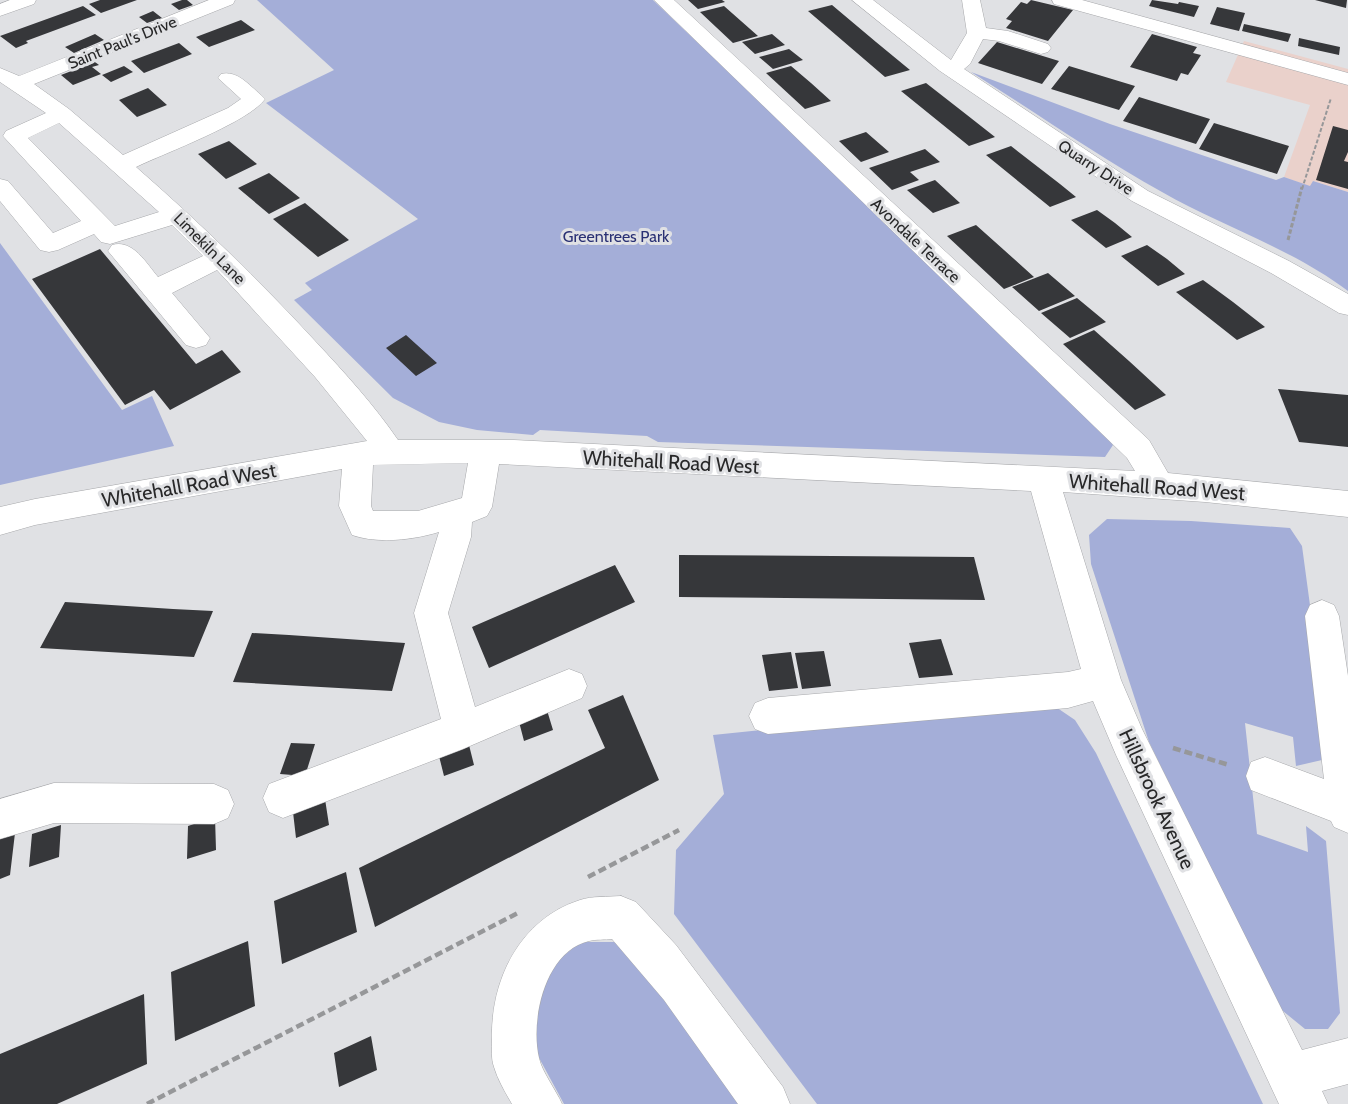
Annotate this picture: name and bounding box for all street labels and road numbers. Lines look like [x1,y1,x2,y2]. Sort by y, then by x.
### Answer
street label: Saint Paul's Drive [65,12,179,73]
street label: Quarry Drive [1054,136,1137,199]
street label: Avondale Terrace [867,194,964,287]
street label: Limekiln Lane [170,209,249,288]
street label: Whitehall Road West [582,445,760,479]
street label: Whitehall Road West [100,458,278,512]
street label: Whitehall Road West [1068,469,1246,505]
street label: Hillsbrook Avenue [1114,725,1200,873]

